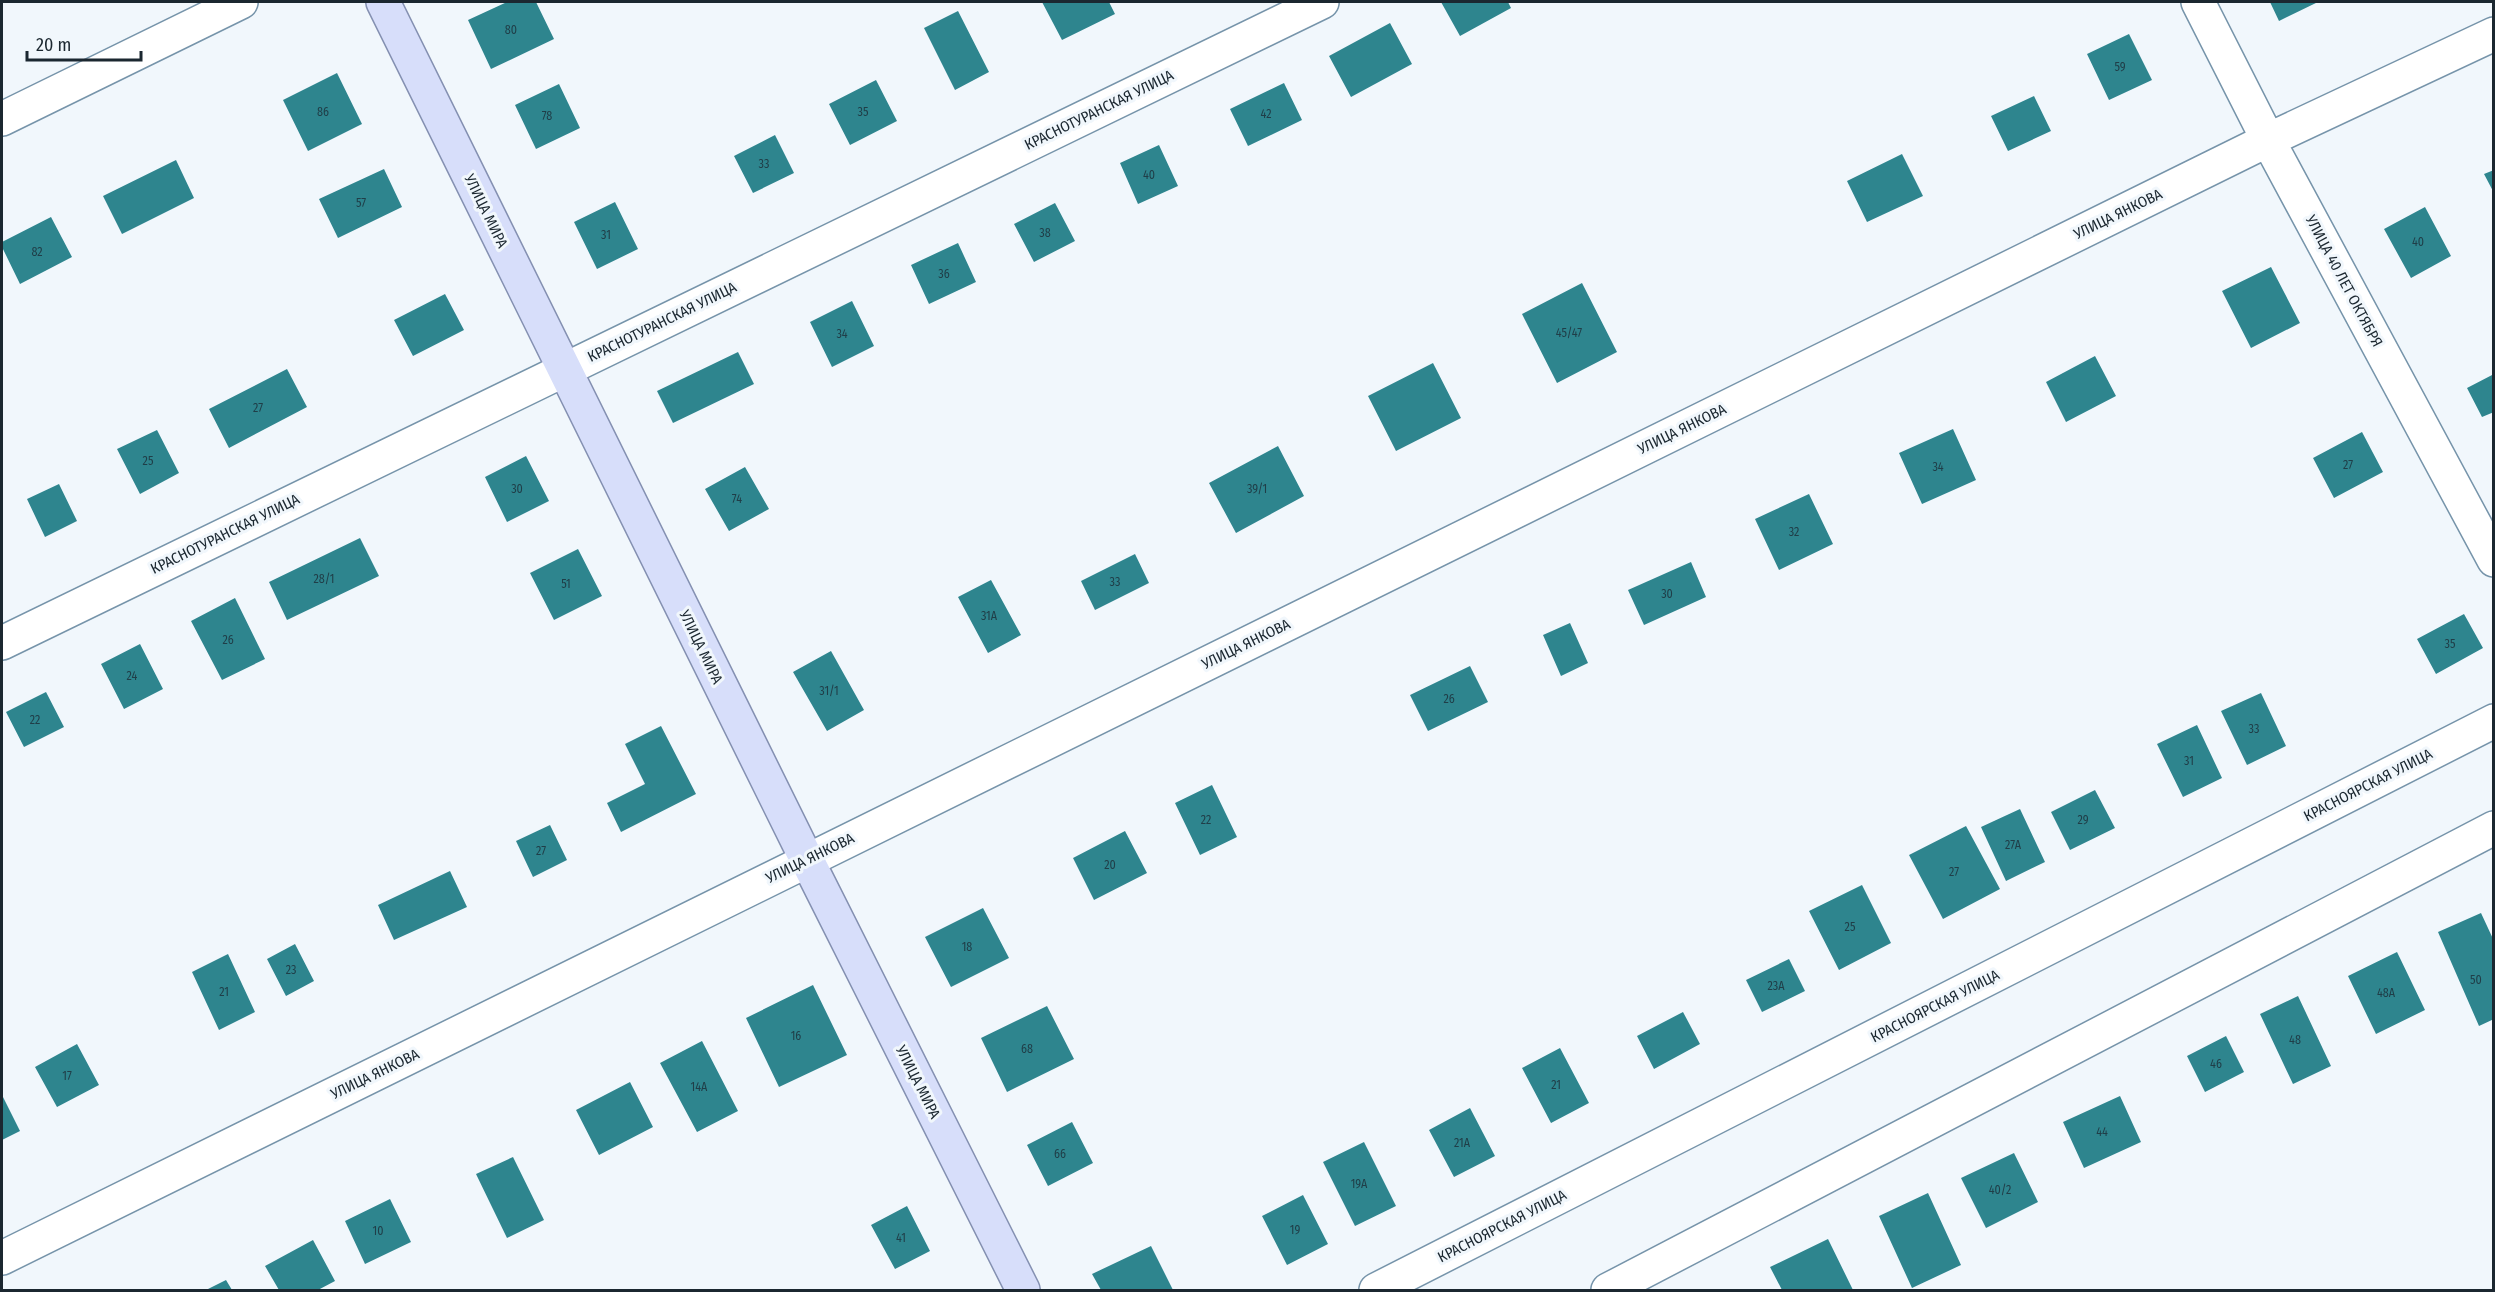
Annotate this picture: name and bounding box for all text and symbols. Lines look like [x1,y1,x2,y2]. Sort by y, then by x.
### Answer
house number: 80 [505,23,517,37]
scale bar [27,24,141,62]
text: 20 m [36,34,71,56]
house number: 59 [2114,60,2126,74]
street label: КРАСНОТУРАНСКАЯ УЛИЦА [1022,66,1177,154]
house number: 86 [317,105,329,119]
house number: 35 [858,105,869,119]
house number: 42 [1261,107,1271,121]
house number: 78 [542,109,552,123]
house number: 33 [759,157,769,171]
house number: 40 [1143,168,1155,182]
street label: УЛИЦА МИРА [460,170,512,251]
street label: УЛИЦА ЯНКОВА [2070,185,2165,244]
house number: 57 [356,196,366,210]
street label: УЛИЦА 40 ЛЕТ ОКТЯБРЯ [2301,211,2386,350]
house number: 38 [1039,226,1051,240]
house number: 31 [601,228,611,242]
house number: 40 [2412,235,2424,249]
house number: 82 [31,245,43,259]
house number: 36 [938,267,950,281]
street label: КРАСНОТУРАНСКАЯ УЛИЦА [585,278,740,366]
house number: 45/47 [1556,326,1582,340]
house number: 34 [836,327,848,341]
street label: УЛИЦА ЯНКОВА [1634,400,1729,459]
house number: 27 [253,401,263,415]
house number: 25 [143,454,154,468]
house number: 27 [2343,458,2353,472]
house number: 34 [1932,460,1944,474]
house number: 30 [511,482,523,496]
house number: 39/1 [1247,482,1267,496]
street label: КРАСНОТУРАНСКАЯ УЛИЦА [148,490,303,578]
house number: 74 [732,492,742,506]
house number: 32 [1789,525,1799,539]
house number: 28/1 [314,572,334,586]
house number: 33 [1110,575,1120,589]
house number: 51 [561,577,571,591]
house number: 30 [1661,587,1673,601]
street label: УЛИЦА МИРА [675,606,727,687]
house number: 31А [981,609,998,623]
street label: УЛИЦА ЯНКОВА [1198,615,1293,674]
house number: 26 [222,633,234,647]
house number: 35 [2445,637,2456,651]
house number: 24 [127,669,138,683]
house number: 31/1 [819,684,839,698]
house number: 26 [1443,692,1455,706]
house number: 22 [30,713,40,727]
house number: 33 [2249,722,2259,736]
street label: КРАСНОЯРСКАЯ УЛИЦА [2301,745,2435,825]
house number: 31 [2184,754,2194,768]
house number: 22 [1201,813,1211,827]
house number: 29 [2077,813,2089,827]
street label: УЛИЦА ЯНКОВА [762,829,857,888]
house number: 27А [2005,838,2022,852]
house number: 27 [536,844,546,858]
house number: 20 [1104,858,1116,872]
house number: 27 [1949,865,1959,879]
house number: 25 [1845,920,1856,934]
house number: 18 [962,940,972,954]
house number: 23 [286,963,296,977]
street label: КРАСНОЯРСКАЯ УЛИЦА [1868,966,2002,1046]
house number: 50 [2470,973,2482,987]
house number: 23А [1768,979,1785,993]
house number: 21 [219,985,229,999]
house number: 48А [2377,986,2396,1000]
house number: 16 [791,1029,801,1043]
house number: 48 [2289,1033,2301,1047]
street label: УЛИЦА МИРА [891,1041,944,1122]
house number: 68 [1021,1042,1033,1056]
street label: УЛИЦА ЯНКОВА [327,1045,422,1104]
house number: 46 [2210,1057,2222,1071]
house number: 17 [62,1069,72,1083]
house number: 21 [1551,1078,1561,1092]
house number: 14А [691,1080,708,1094]
house number: 44 [2096,1125,2108,1139]
house number: 21А [1454,1136,1471,1150]
house number: 66 [1054,1147,1066,1161]
house number: 19А [1351,1177,1368,1191]
house number: 40/2 [1989,1183,2011,1197]
street label: КРАСНОЯРСКАЯ УЛИЦА [1435,1186,1569,1266]
house number: 19 [1290,1223,1300,1237]
house number: 10 [373,1224,383,1238]
house number: 41 [896,1231,906,1245]

